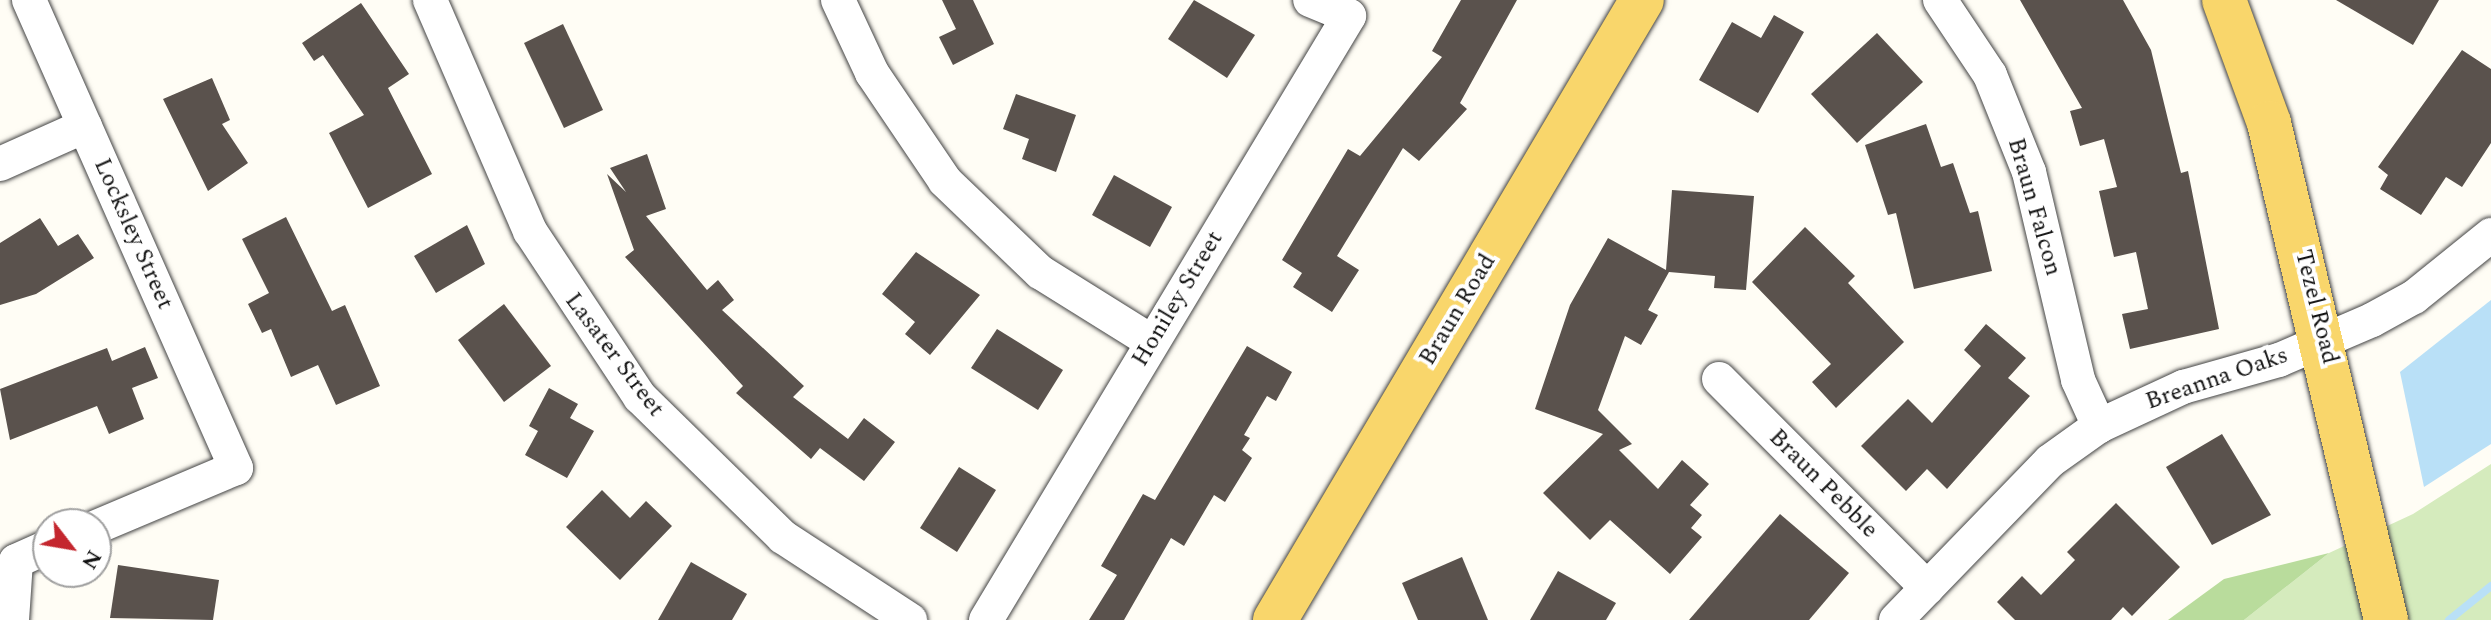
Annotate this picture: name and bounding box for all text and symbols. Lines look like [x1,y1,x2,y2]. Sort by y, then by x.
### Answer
street label: Braun Falcon [2001,135,2067,279]
street label: Locksley Street [87,154,179,314]
street label: Honiley Street [1126,226,1230,372]
street label: Tezel Road [2288,247,2344,367]
street label: Braun Road [1414,249,1502,371]
street label: Lasater Street [558,287,670,423]
street label: Breanna Oaks [2142,341,2292,417]
street label: Braun Pebble [1762,423,1884,545]
north arrow [32,508,112,588]
text: N [73,543,110,576]

